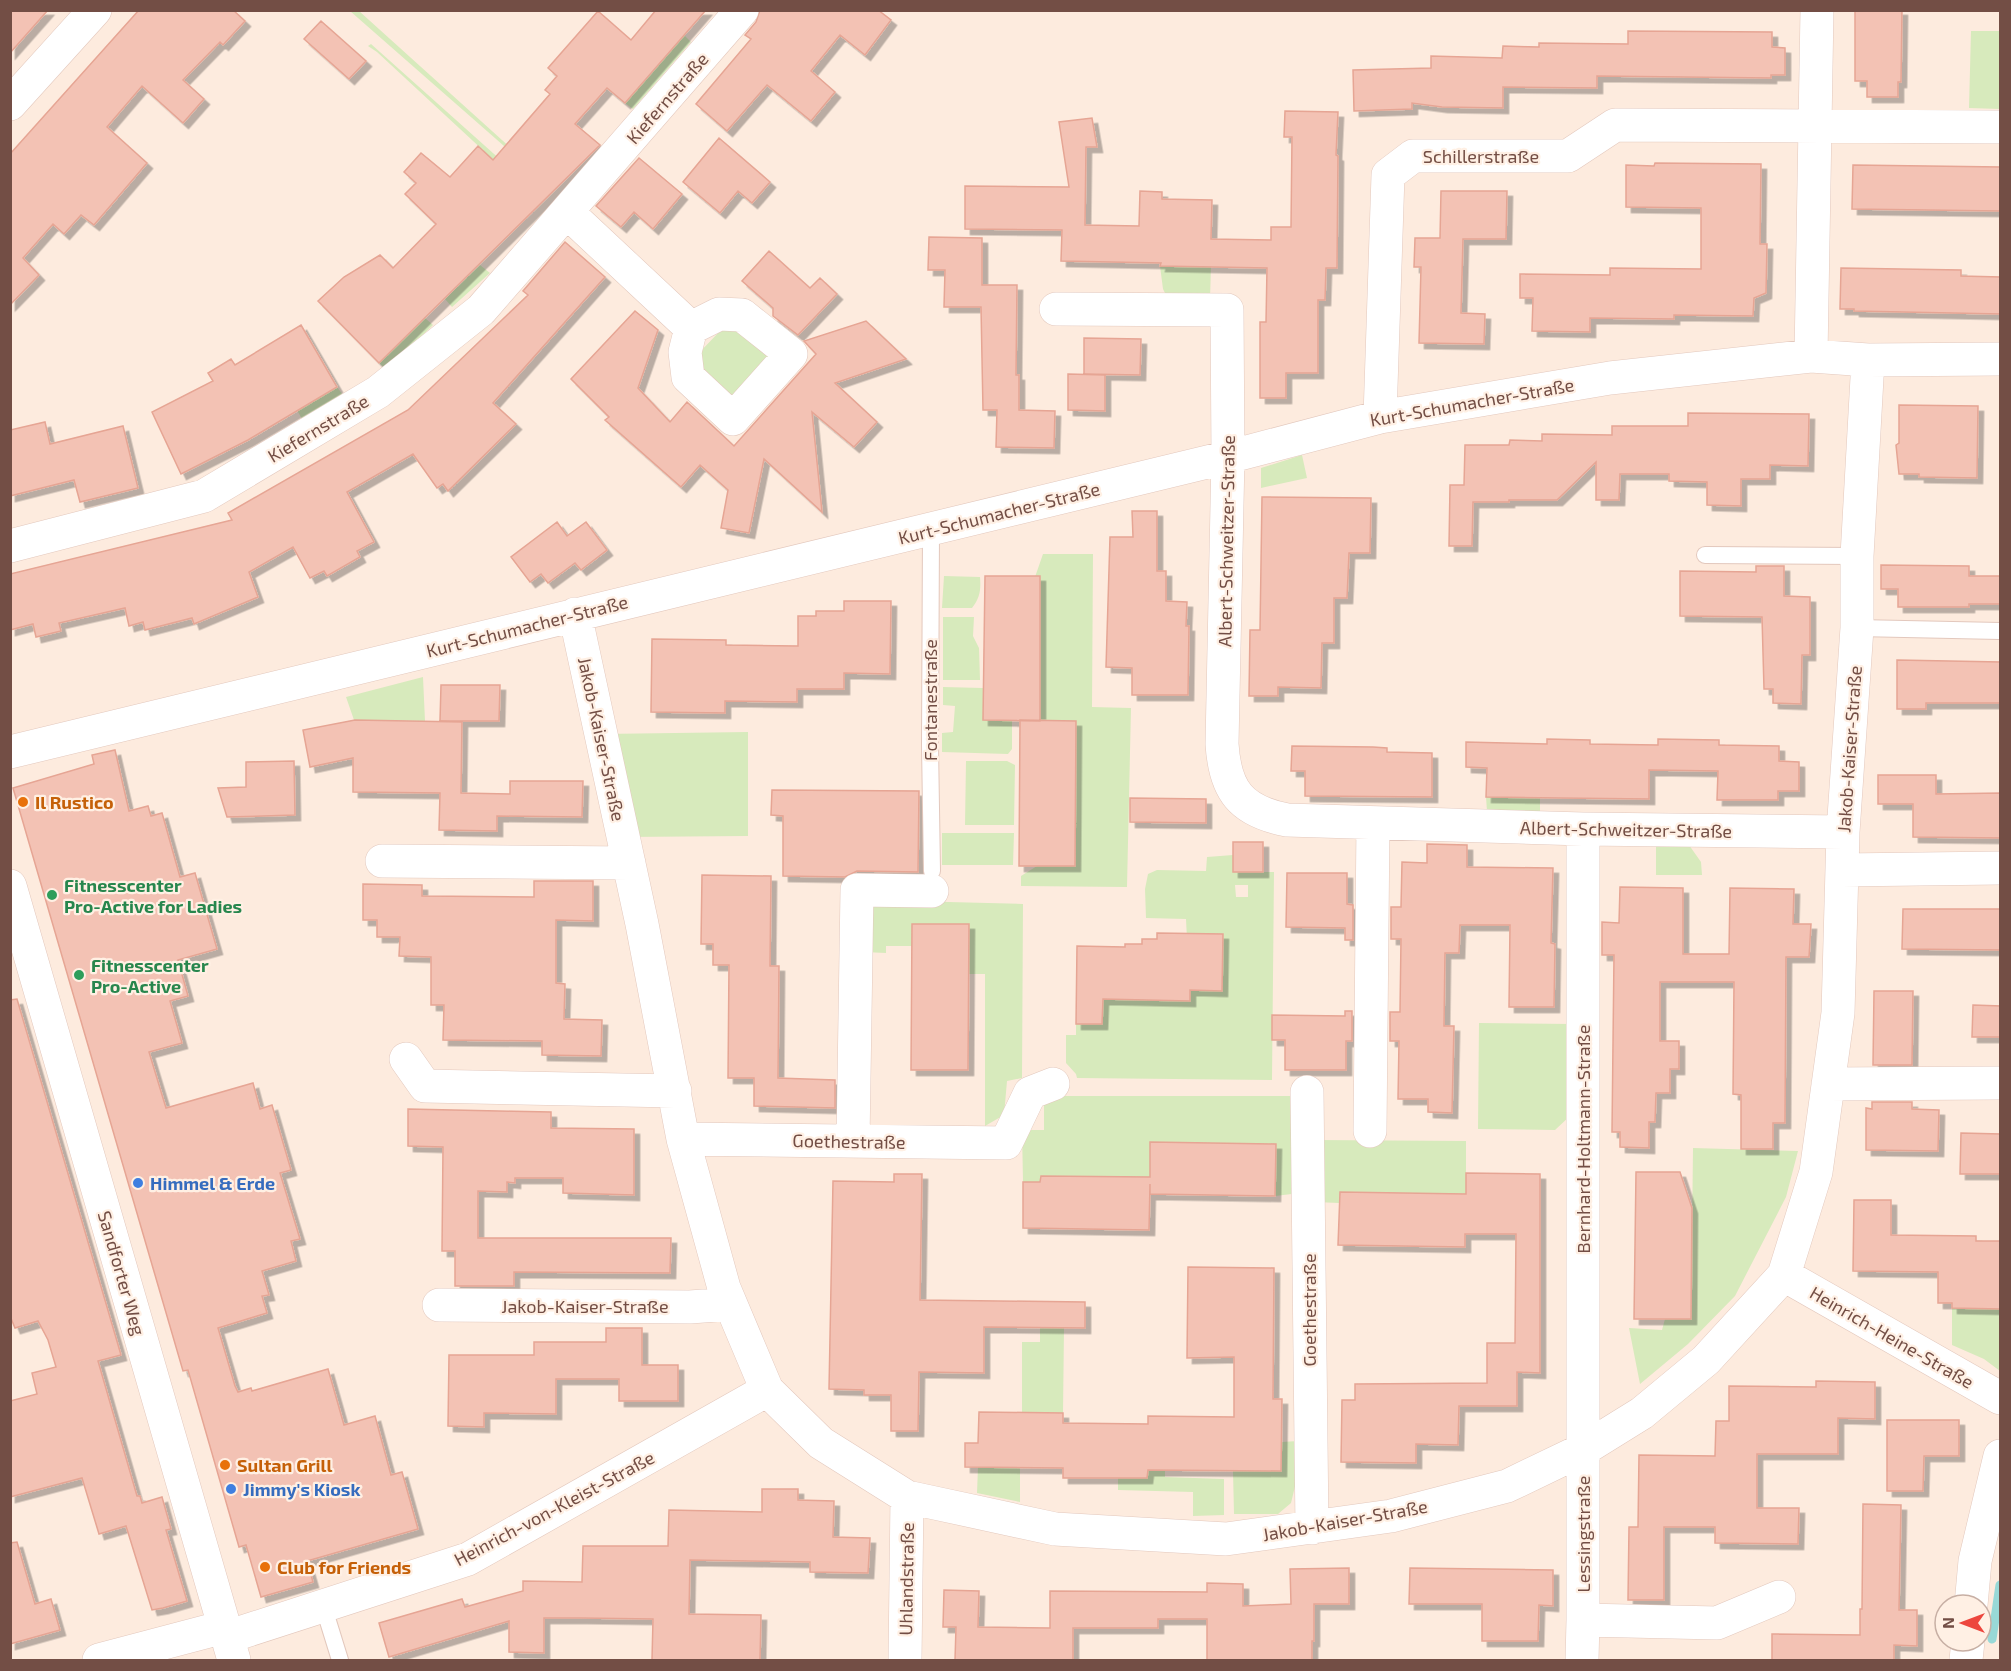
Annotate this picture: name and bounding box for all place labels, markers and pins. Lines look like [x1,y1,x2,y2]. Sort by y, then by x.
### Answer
place label: Il Rustico [35,791,114,813]
marker: Il Rustico [16,795,30,809]
place label: Fitnesscenter Pro-Active for Ladies [64,874,242,917]
marker: Fitnesscenter Pro-Active for Ladies [45,888,59,902]
place label: Fitnesscenter Pro-Active [91,954,209,997]
marker: Fitnesscenter Pro-Active [72,968,86,982]
place label: Himmel & Erde [150,1172,275,1194]
marker: Himmel & Erde [131,1176,145,1190]
place label: Sultan Grill [237,1454,332,1476]
marker: Sultan Grill [218,1458,232,1472]
place label: Jimmy's Kiosk [243,1478,360,1500]
marker: Jimmy's Kiosk [224,1482,238,1496]
place label: Club for Friends [277,1556,411,1578]
marker: Club for Friends [258,1560,272,1574]

